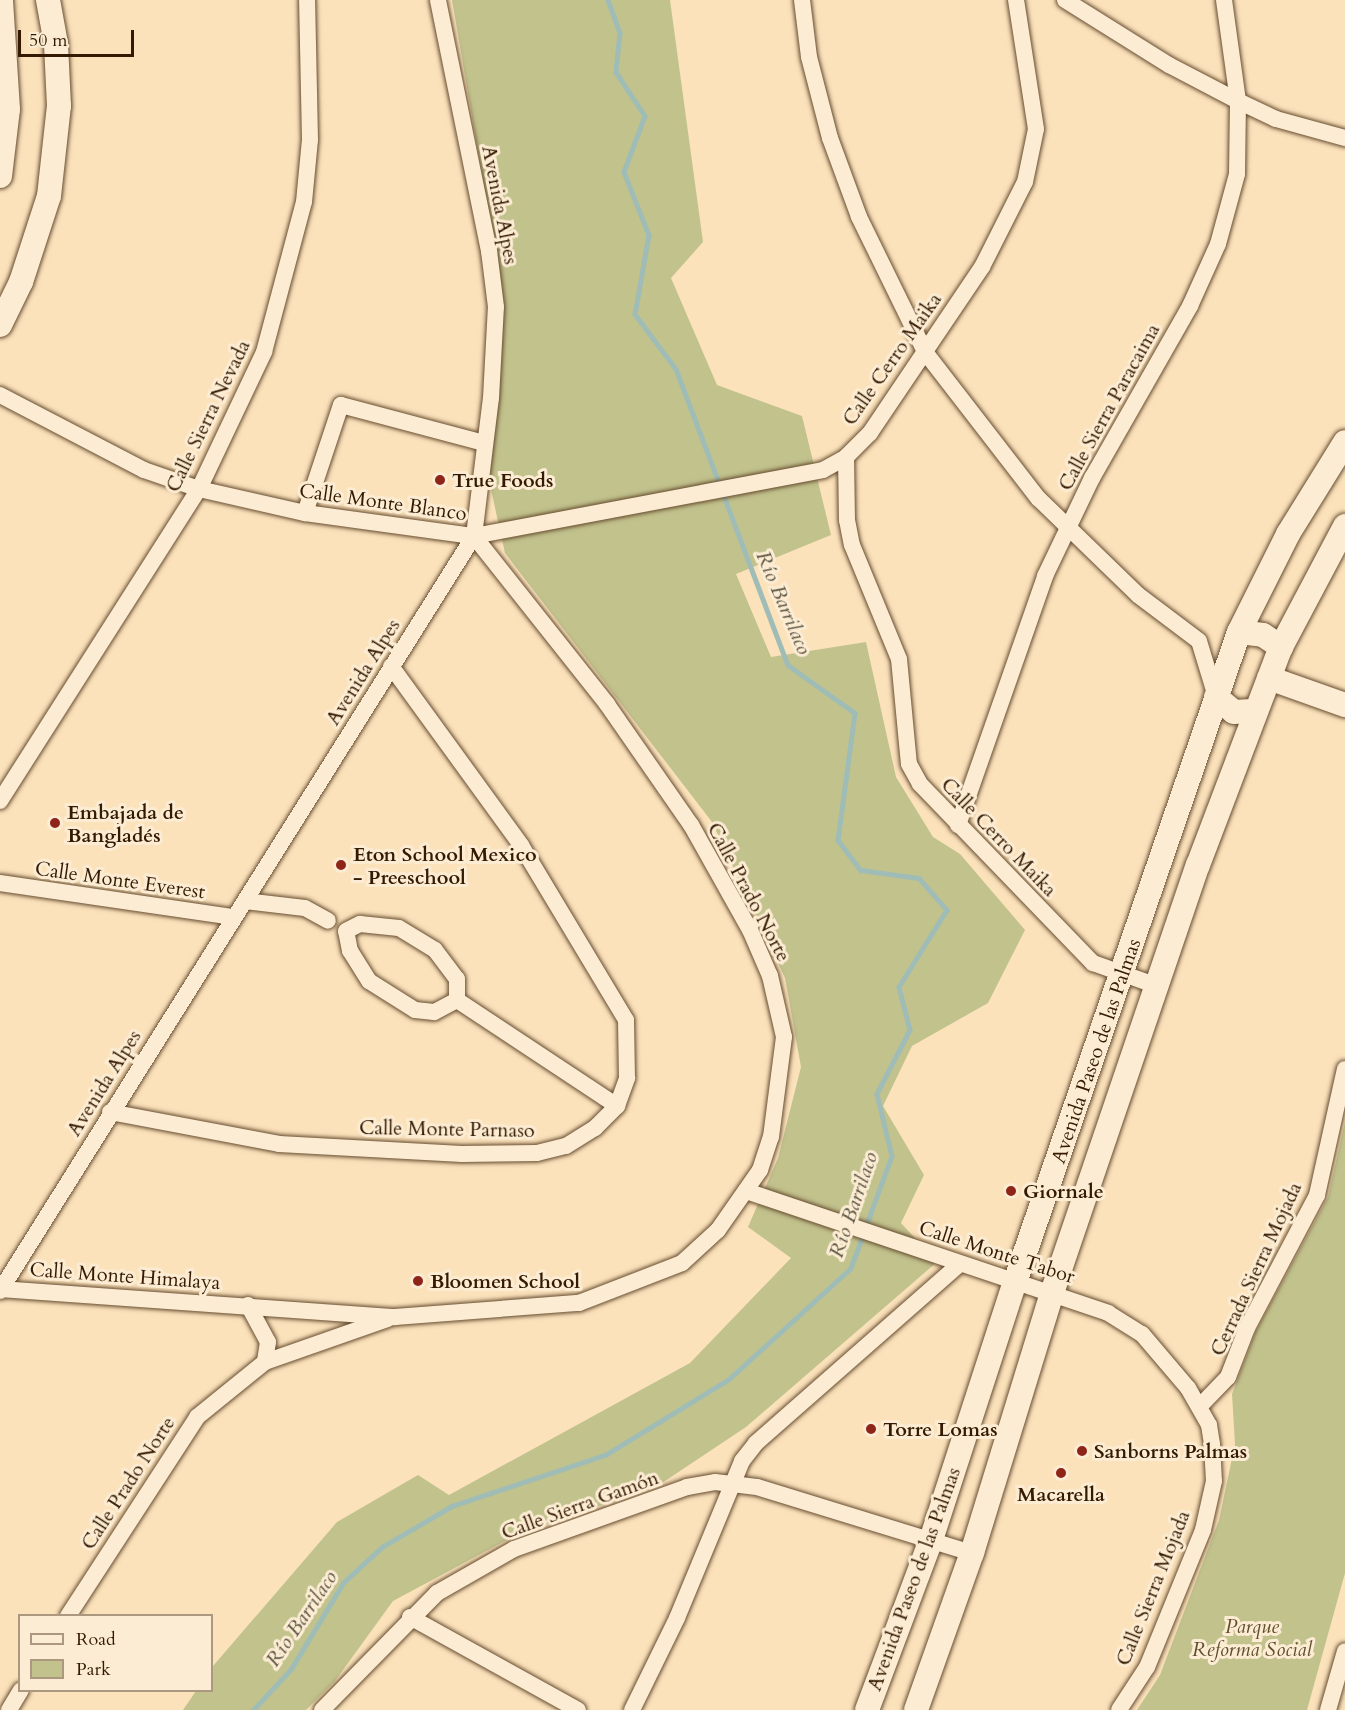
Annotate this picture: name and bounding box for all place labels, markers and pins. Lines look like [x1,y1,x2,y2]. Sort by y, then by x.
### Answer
place label: True Foods [452,468,553,492]
marker: True Foods [433,473,447,487]
place label: Embajada de Bangladés [67,800,184,847]
marker: Embajada de Bangladés [48,816,62,830]
place label: Eton School Mexico - Preeschool [353,842,537,889]
marker: Eton School Mexico - Preeschool [334,858,348,872]
place label: Giornale [1023,1179,1104,1203]
marker: Giornale [1004,1184,1018,1198]
place label: Bloomen School [430,1269,580,1293]
marker: Bloomen School [411,1274,425,1288]
place label: Torre Lomas [883,1417,998,1441]
marker: Torre Lomas [864,1422,878,1436]
place label: Sanborns Palmas [1094,1439,1247,1463]
marker: Sanborns Palmas [1075,1444,1089,1458]
marker: Macarella [1054,1466,1068,1480]
place label: Macarella [1017,1482,1105,1506]

